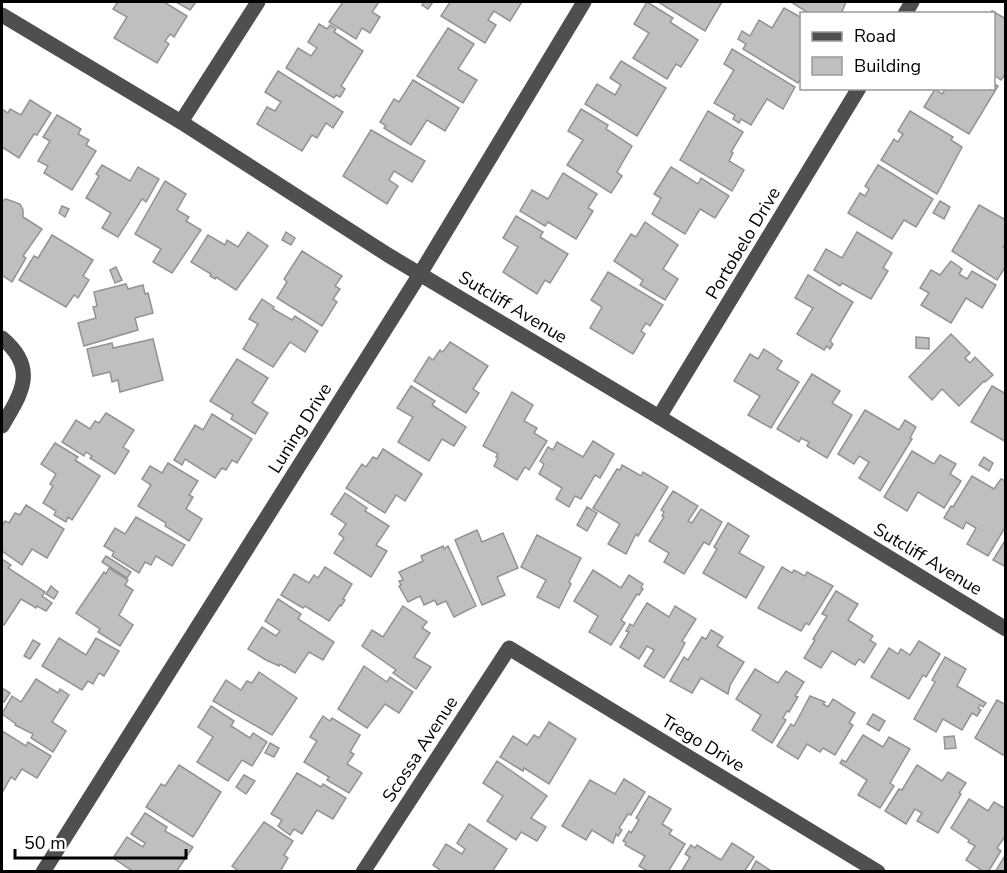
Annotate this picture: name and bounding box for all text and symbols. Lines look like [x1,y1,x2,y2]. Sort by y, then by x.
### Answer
legend [800,12,995,90]
text: Road [854,24,896,48]
text: Building [854,54,921,78]
street label: Portobelo Drive [700,182,786,304]
street label: Sutcliff Avenue [454,265,572,349]
street label: Luning Drive [263,378,337,478]
street label: Sutcliff Avenue [869,517,987,601]
street label: Scossa Avenue [377,691,463,807]
street label: Trego Drive [657,709,749,777]
scale bar [15,822,186,860]
text: 50 m [24,831,66,855]

